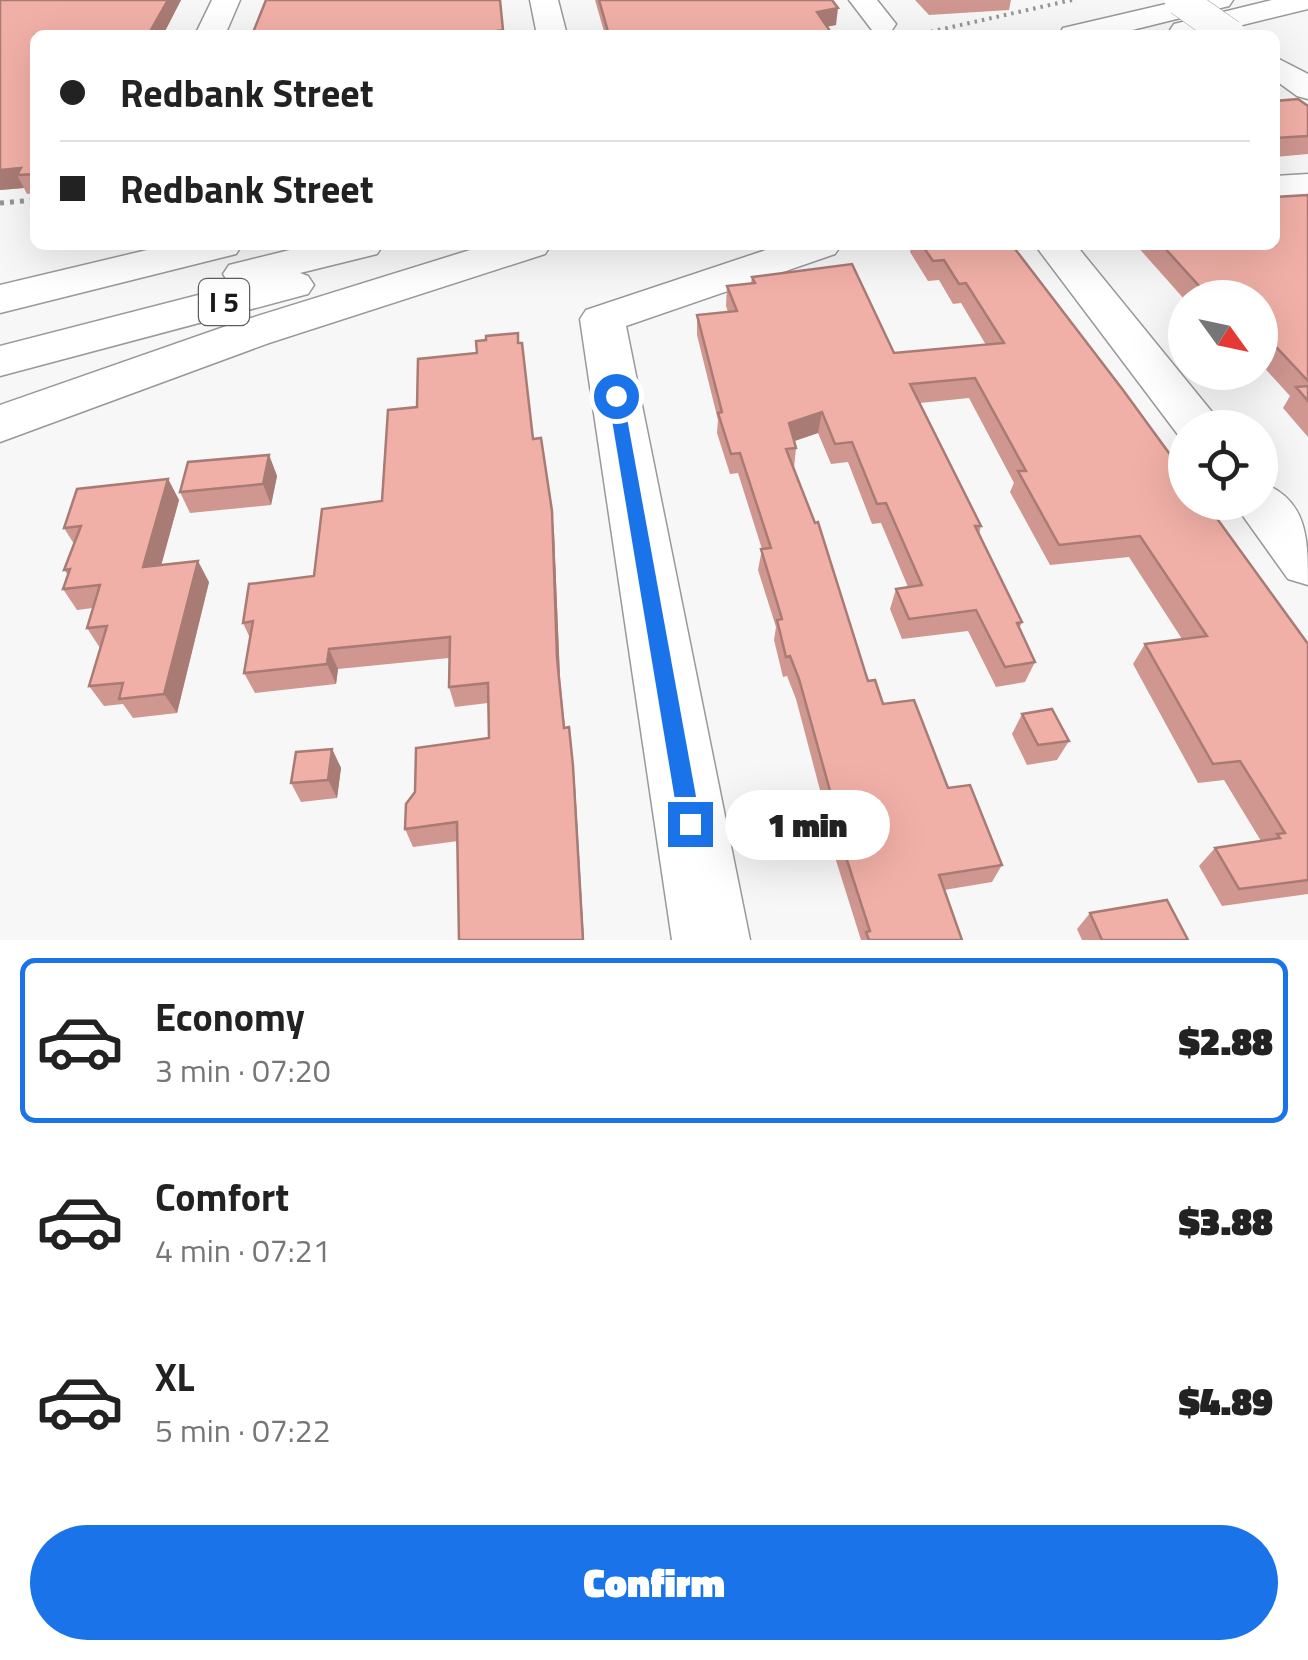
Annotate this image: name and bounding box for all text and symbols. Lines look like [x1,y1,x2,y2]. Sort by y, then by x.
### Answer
text: Redbank Street [120,64,374,122]
text: Redbank Street [120,160,374,218]
road number: I 5 [199,279,249,325]
north arrow [1168,280,1278,390]
map controls [1168,280,1278,520]
route start [594,374,639,419]
button: locate [1168,410,1278,520]
callout: 1 min [725,789,890,859]
text: 1 min [768,801,847,849]
route end [668,802,713,847]
text: Economy [155,988,305,1046]
icon: car [35,996,125,1086]
text: $2.88 [1179,1012,1273,1070]
text: 3 min · 07:20 [155,1046,331,1094]
text: Comfort [155,1168,289,1226]
icon: car [35,1176,125,1266]
text: $3.88 [1179,1192,1273,1250]
text: 4 min · 07:21 [155,1226,331,1274]
text: XL [155,1348,195,1406]
icon: car [35,1356,125,1446]
text: $4.89 [1179,1372,1273,1430]
text: 5 min · 07:22 [155,1406,331,1454]
button: Confirm [30,1525,1278,1640]

